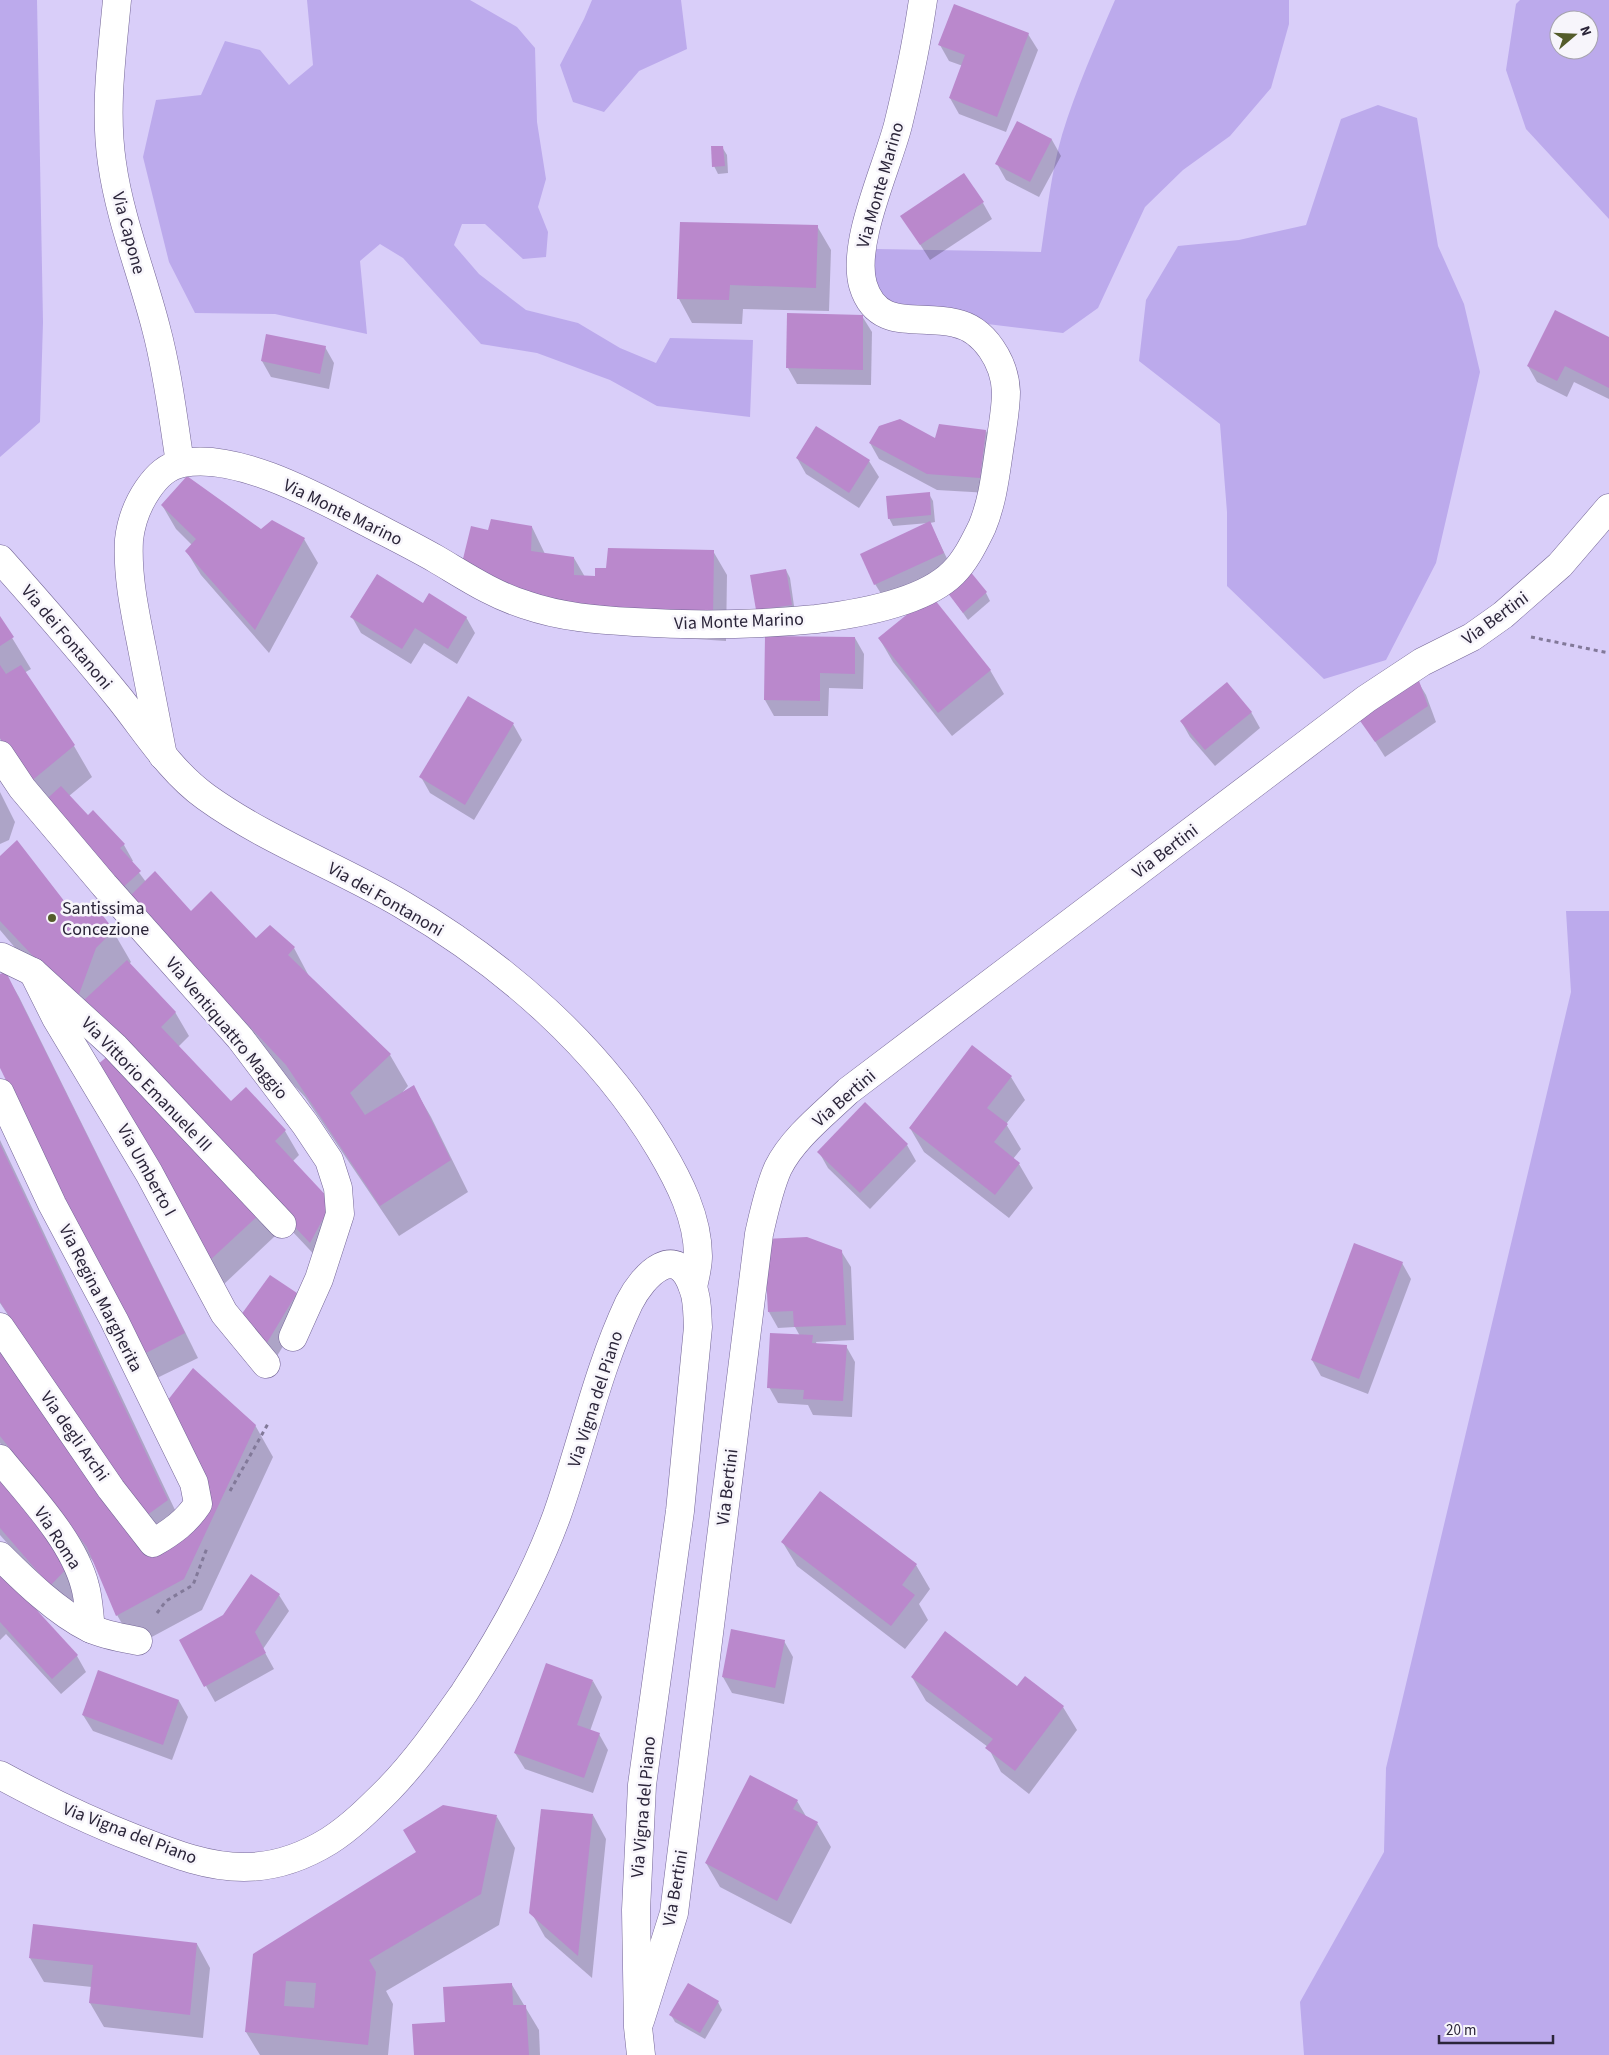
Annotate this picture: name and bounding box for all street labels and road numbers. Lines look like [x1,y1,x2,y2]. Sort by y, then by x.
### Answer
street label: Via Monte Marino [851,119,910,251]
street label: Via Capone [106,189,152,277]
street label: Via Monte Marino [279,473,407,552]
street label: Via dei Fontanoni [15,579,118,695]
street label: Via Bertini [1457,586,1534,651]
street label: Via Monte Marino [674,607,804,636]
street label: Via Bertini [1127,818,1204,885]
street label: Via dei Fontanoni [323,856,448,943]
street label: Via Ventiquattro Maggio [160,952,294,1105]
street label: Via Vittorio Emanuele III [76,1011,218,1157]
street label: Via Bertini [807,1064,882,1133]
street label: Via Umberto I [111,1120,182,1221]
street label: Via Regina Margherita [52,1220,149,1376]
street label: Via Vigna del Piano [562,1328,629,1471]
street label: Via degli Archi [34,1386,115,1486]
street label: Via Bertini [710,1447,745,1527]
street label: Via Roma [28,1502,87,1575]
street label: Via Vigna del Piano [625,1735,662,1879]
street label: Via Vigna del Piano [59,1796,201,1871]
street label: Via Bertini [657,1848,694,1928]

